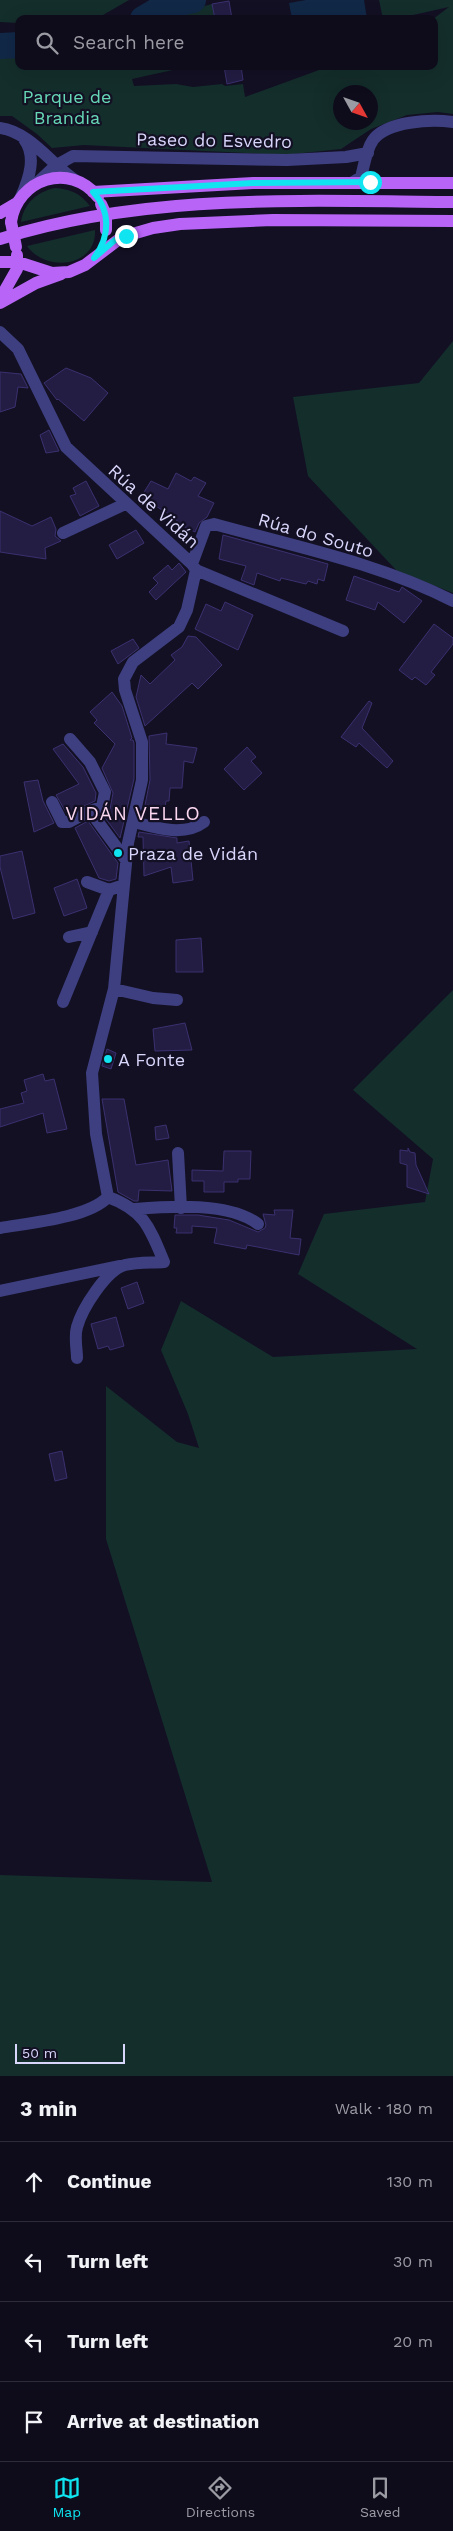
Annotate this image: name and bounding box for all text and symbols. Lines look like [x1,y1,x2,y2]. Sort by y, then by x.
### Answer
search box [15,15,438,70]
icon: search [33,29,61,57]
text: Search here [73,31,184,54]
north arrow [333,85,378,130]
park label: Parque de Brandia [23,86,111,128]
street label: Paseo do Esvedro [136,128,292,152]
route start [359,171,382,194]
route end [115,225,138,248]
street label: Rúa de Vidán [104,460,204,552]
street label: Rúa do Souto [256,509,376,561]
district label: VIDÁN VELLO [65,802,201,825]
place label: Praza de Vidán [128,843,258,864]
marker: Praza de Vidán [112,847,124,859]
place label: A Fonte [118,1049,185,1070]
marker: A Fonte [102,1053,114,1065]
scale bar [15,2041,125,2064]
text: 50 m [22,2045,57,2061]
text: 3 min [20,2096,77,2121]
text: Walk · 180 m [335,2099,433,2118]
icon: ahead [20,2168,48,2196]
text: Continue [67,2170,151,2193]
text: 130 m [387,2172,433,2191]
icon: left [20,2248,48,2276]
text: Turn left [67,2250,148,2273]
text: 30 m [393,2252,433,2271]
icon: left [20,2328,48,2356]
text: Turn left [67,2330,148,2353]
text: 20 m [393,2332,433,2351]
icon: arrive [20,2408,48,2436]
text: Arrive at destination [67,2410,259,2433]
tab: Map [52,2474,81,2520]
tab: Directions [186,2474,255,2520]
tab: Saved [360,2474,401,2520]

